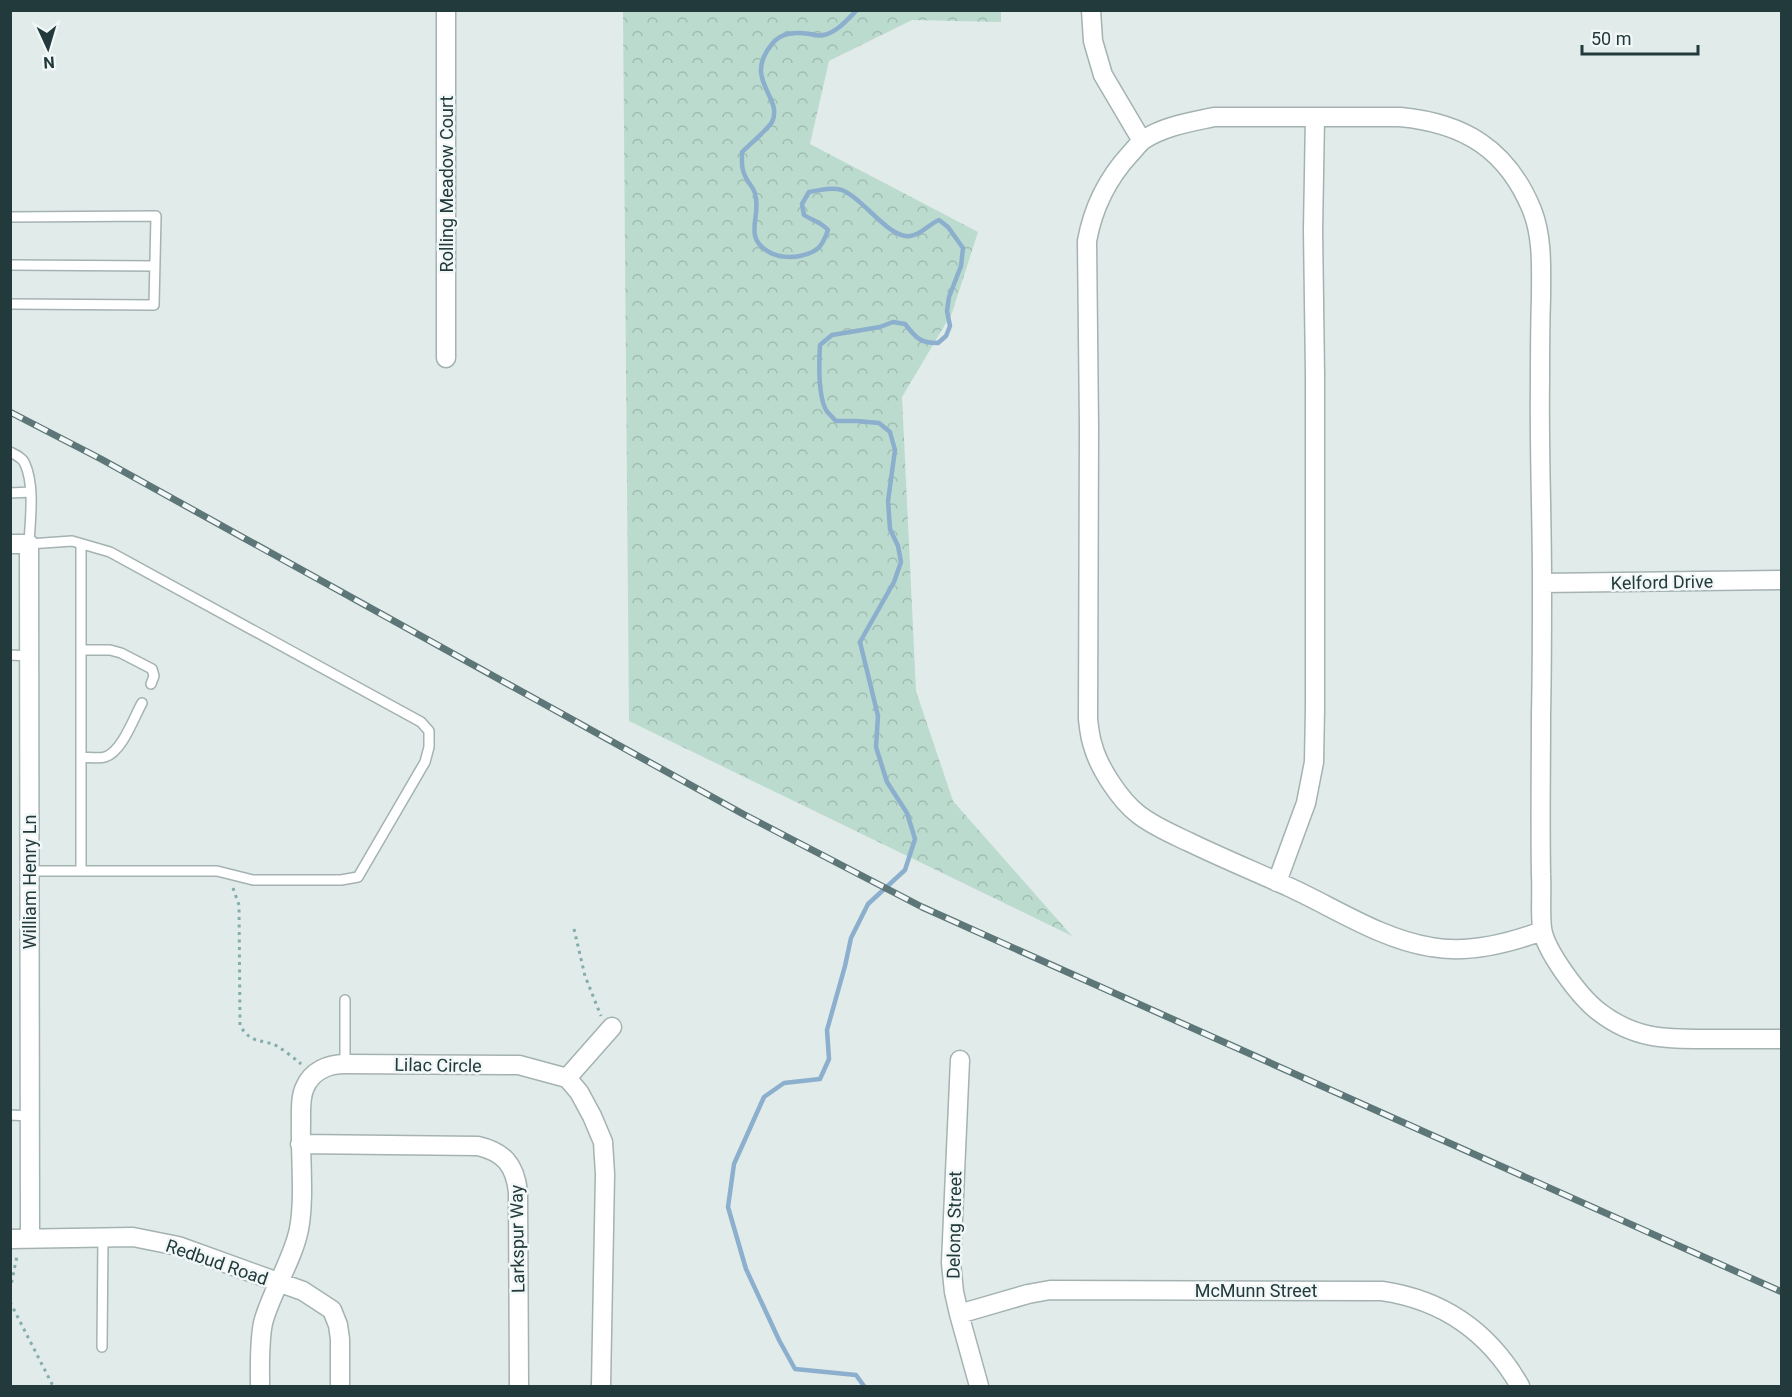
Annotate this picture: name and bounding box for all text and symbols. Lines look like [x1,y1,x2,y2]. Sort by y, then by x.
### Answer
north arrow [18,18,78,78]
scale bar [1582,18,1698,56]
text: 50 m [1591,28,1631,49]
text: N [43,53,55,72]
street label: Rolling Meadow Court [436,95,457,272]
street label: Kelford Drive [1611,571,1713,593]
street label: William Henry Ln [19,815,40,949]
street label: Lilac Circle [394,1054,482,1076]
street label: Delong Street [943,1171,965,1279]
street label: Larkspur Way [506,1184,528,1293]
street label: Redbud Road [163,1235,271,1289]
street label: McMunn Street [1195,1280,1317,1301]

